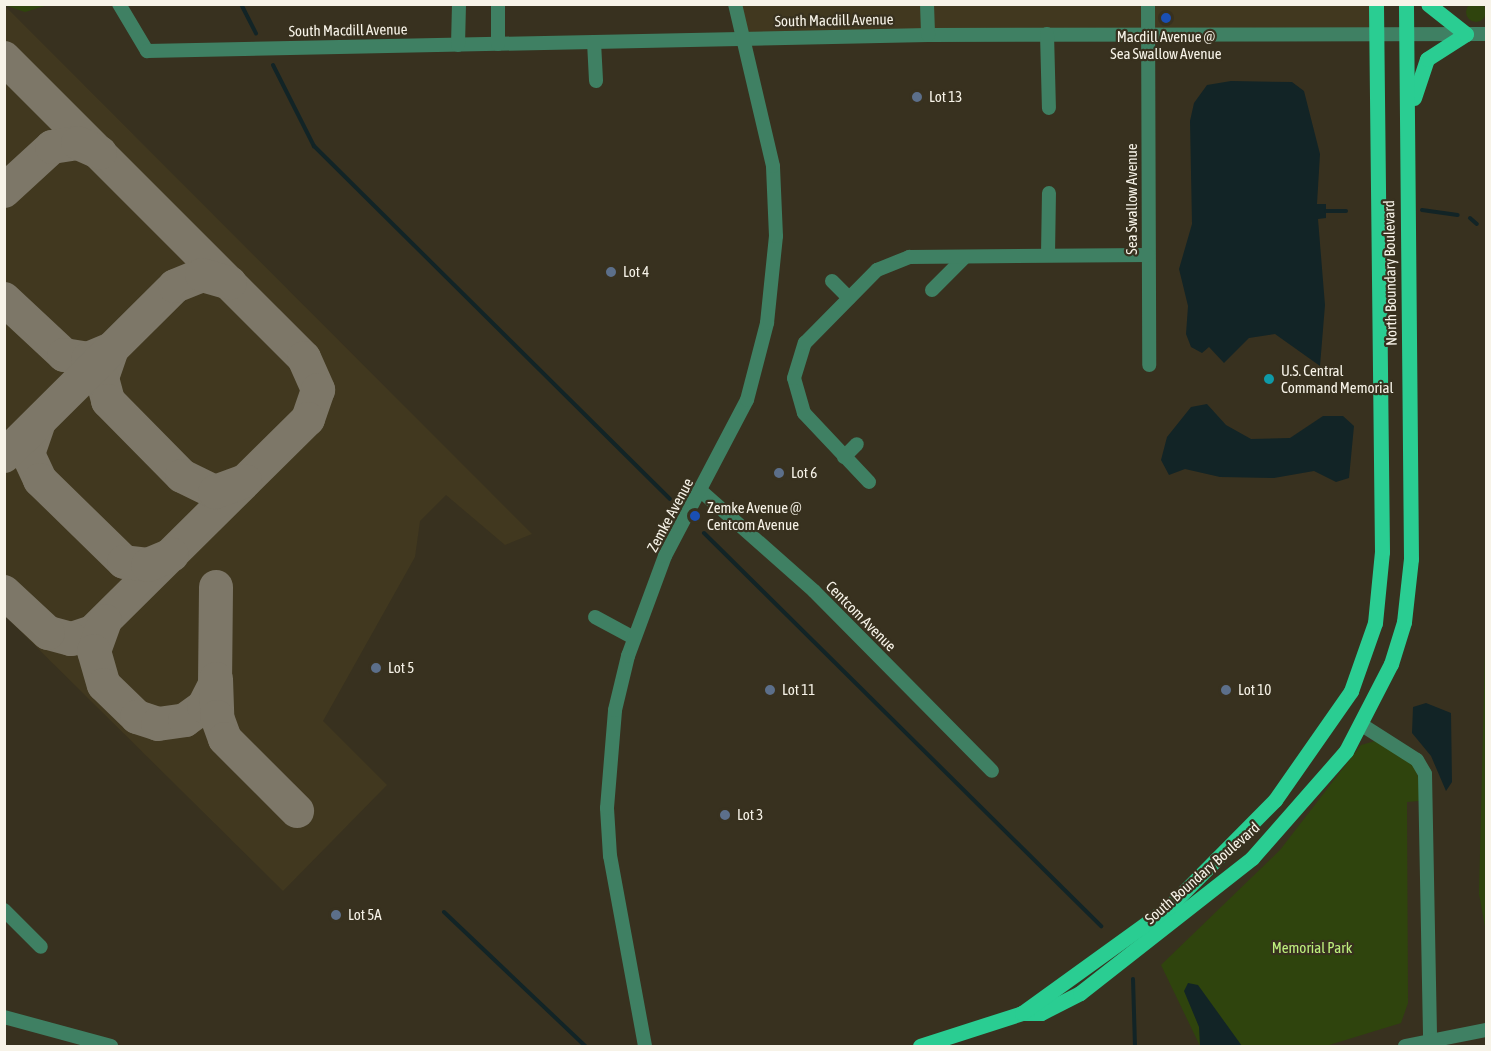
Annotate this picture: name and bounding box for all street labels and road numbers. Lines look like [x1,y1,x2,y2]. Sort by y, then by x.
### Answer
street label: South Macdill Avenue [774,10,894,30]
street label: South Macdill Avenue [288,20,408,40]
street label: Sea Swallow Avenue [1123,143,1141,255]
street label: North Boundary Boulevard [1380,200,1400,346]
street label: Zemke Avenue [643,475,697,555]
street label: Centcom Avenue [822,577,900,655]
street label: South Boundary Boulevard [1141,818,1263,928]

